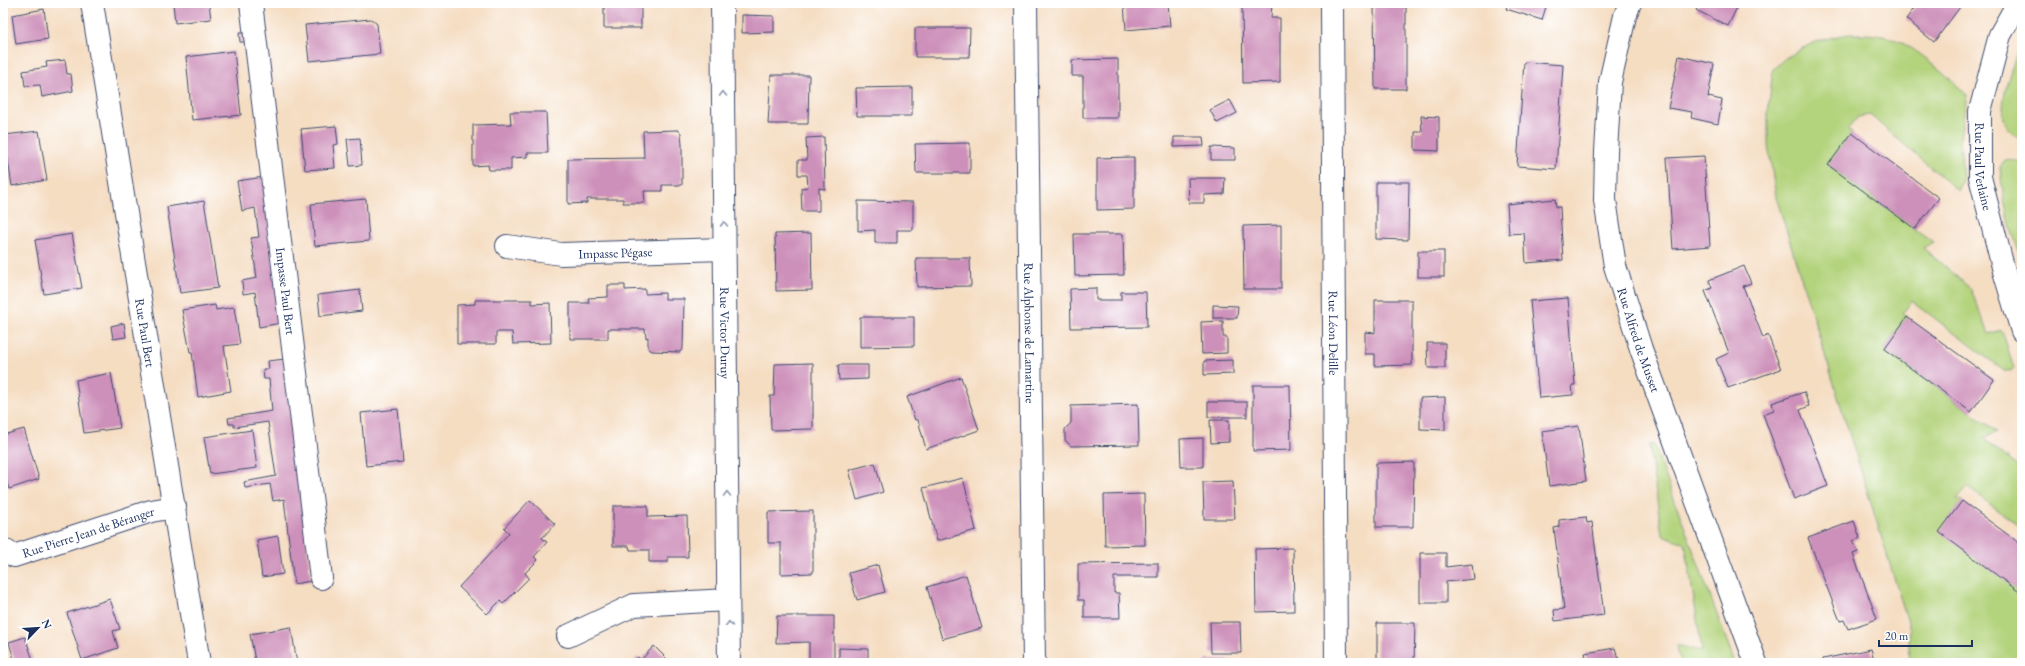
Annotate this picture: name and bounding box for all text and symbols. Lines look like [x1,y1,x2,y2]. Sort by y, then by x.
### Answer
one-way arrow [719,91,727,97]
street label: Rue Paul Verlaine [1971,122,1996,212]
one-way arrow [720,221,728,227]
street label: Impasse Pégase [578,243,653,262]
street label: Impasse Paul Bert [272,246,299,336]
street label: Rue Alphonse de Lamartine [1020,263,1039,403]
street label: Rue Alfred de Musset [1613,286,1664,394]
street label: Rue Victor Duruy [716,287,734,379]
street label: Rue Léon Delille [1325,291,1342,375]
street label: Rue Paul Bert [131,297,159,368]
one-way arrow [723,491,731,497]
street label: Rue Pierre Jean de Béranger [20,503,156,562]
north arrow [18,608,58,648]
text: N [39,617,55,631]
one-way arrow [725,621,733,627]
scale bar [1879,622,1972,648]
text: 20 m [1885,628,1909,644]

